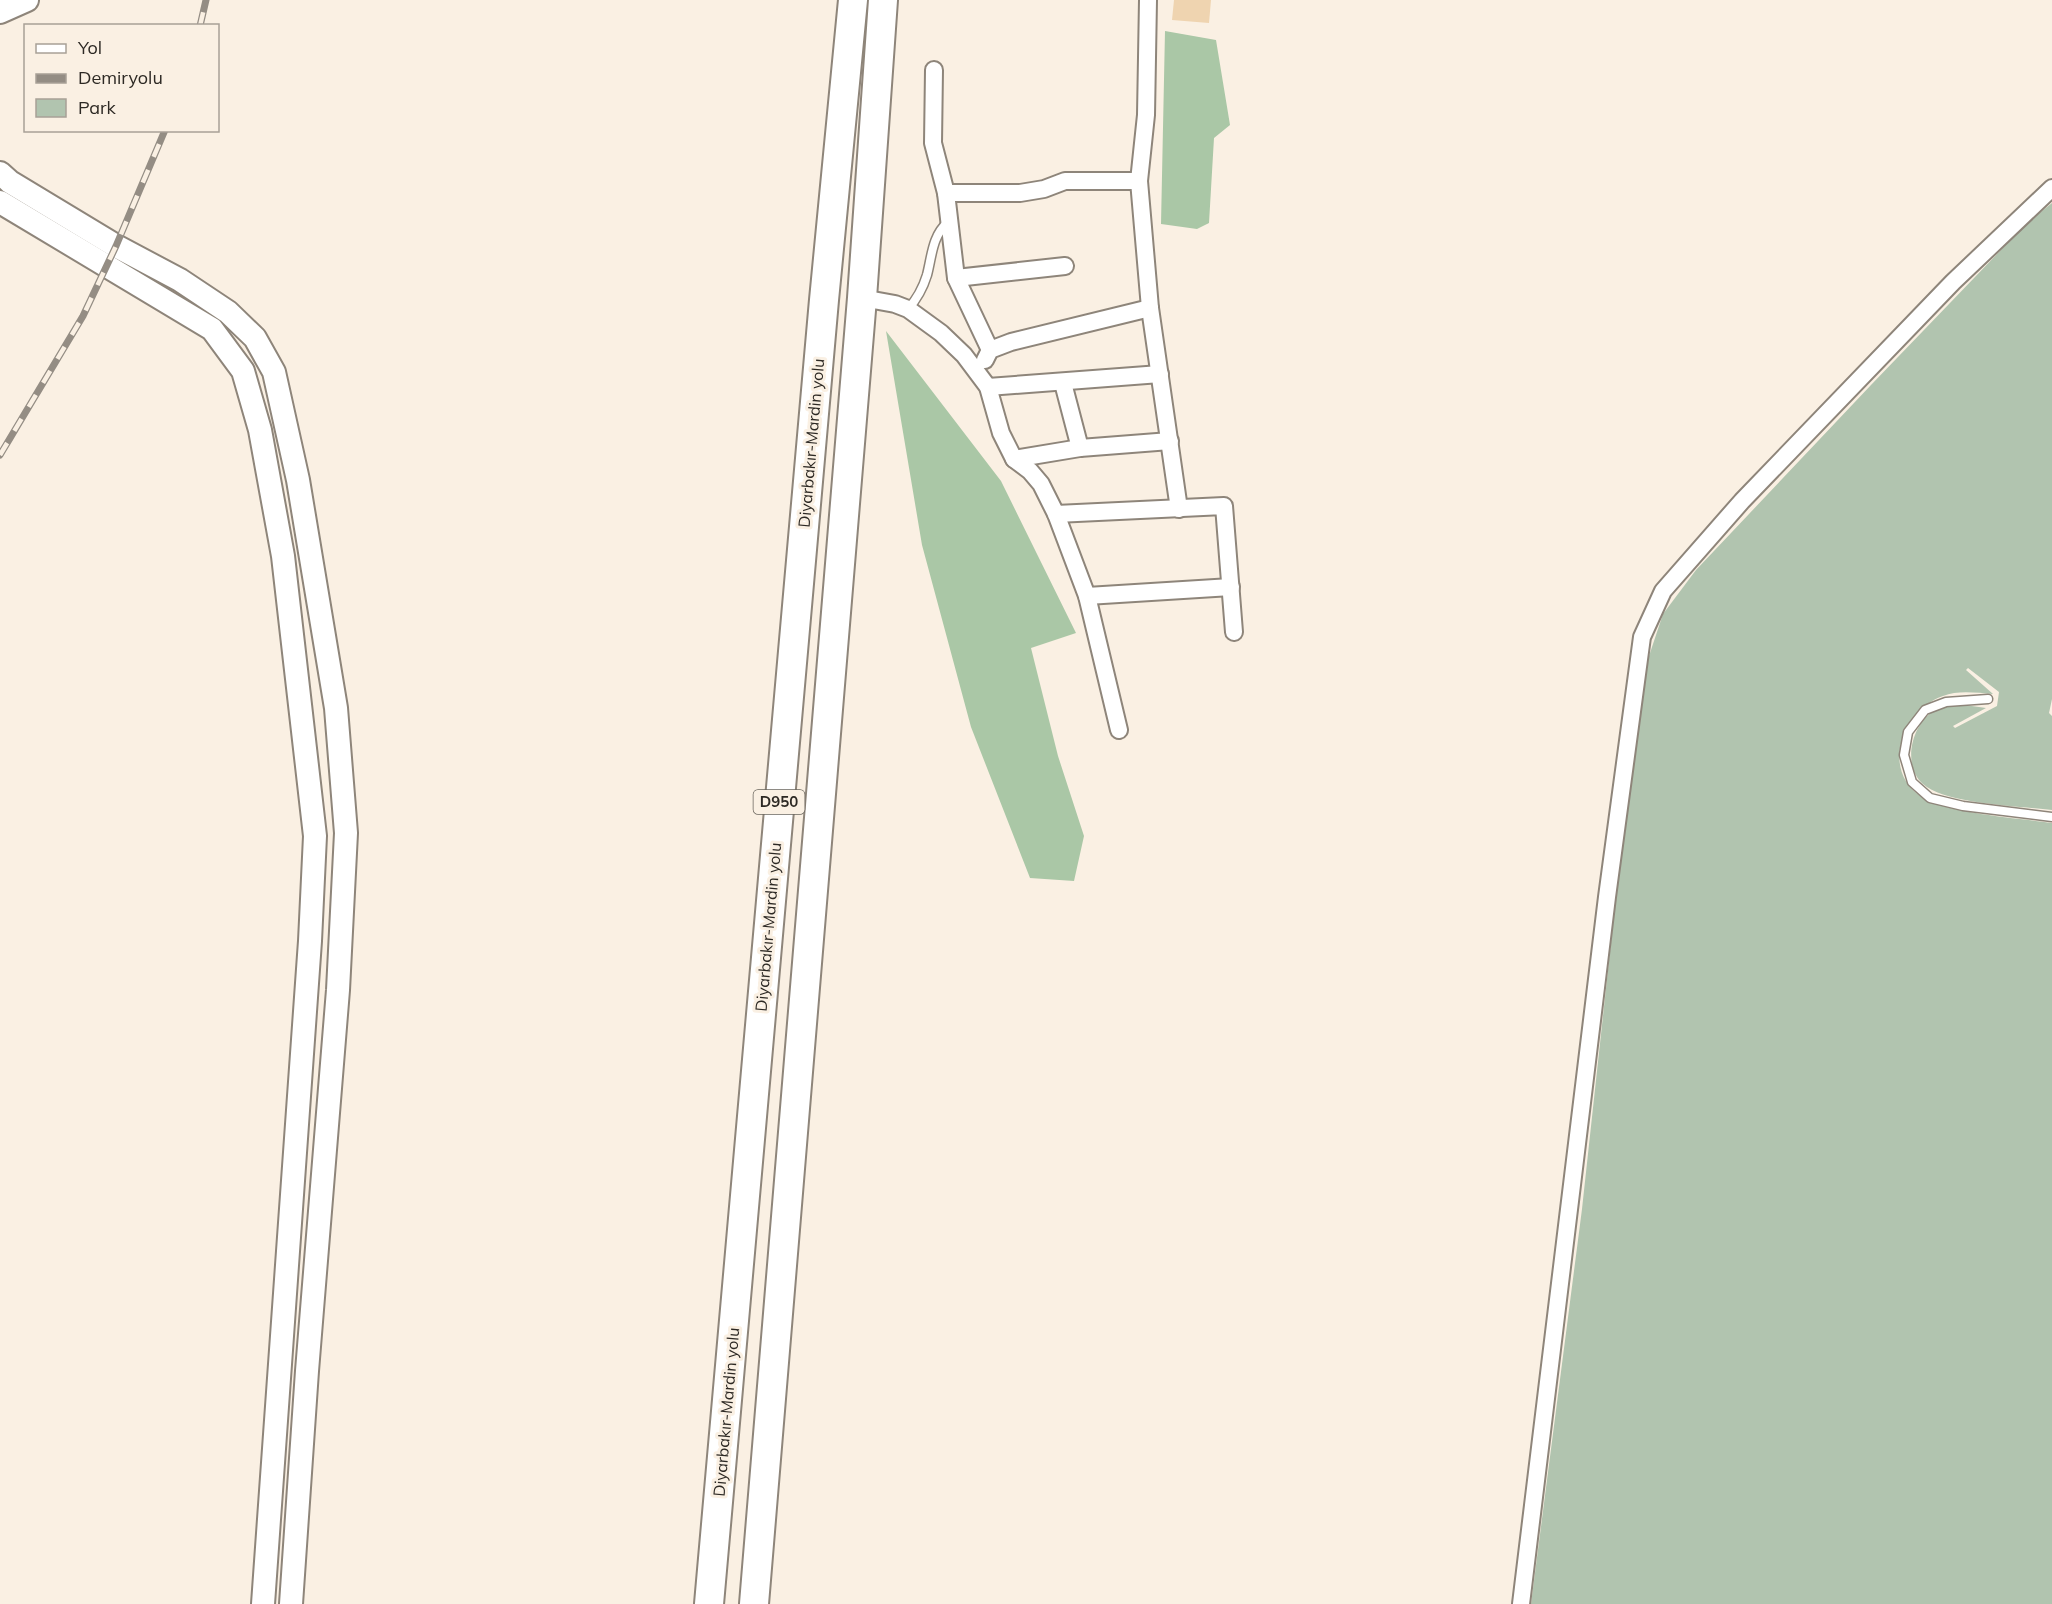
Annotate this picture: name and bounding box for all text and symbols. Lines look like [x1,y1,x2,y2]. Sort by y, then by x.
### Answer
legend [24,24,219,132]
text: Yol [77,36,102,59]
text: Demiryolu [78,66,163,89]
text: Park [78,96,117,119]
street label: Diyarbakır-Mardin yolu [794,358,828,528]
road number: D950 [754,790,804,814]
street label: Diyarbakır-Mardin yolu [751,842,785,1012]
street label: Diyarbakır-Mardin yolu [709,1327,743,1497]

